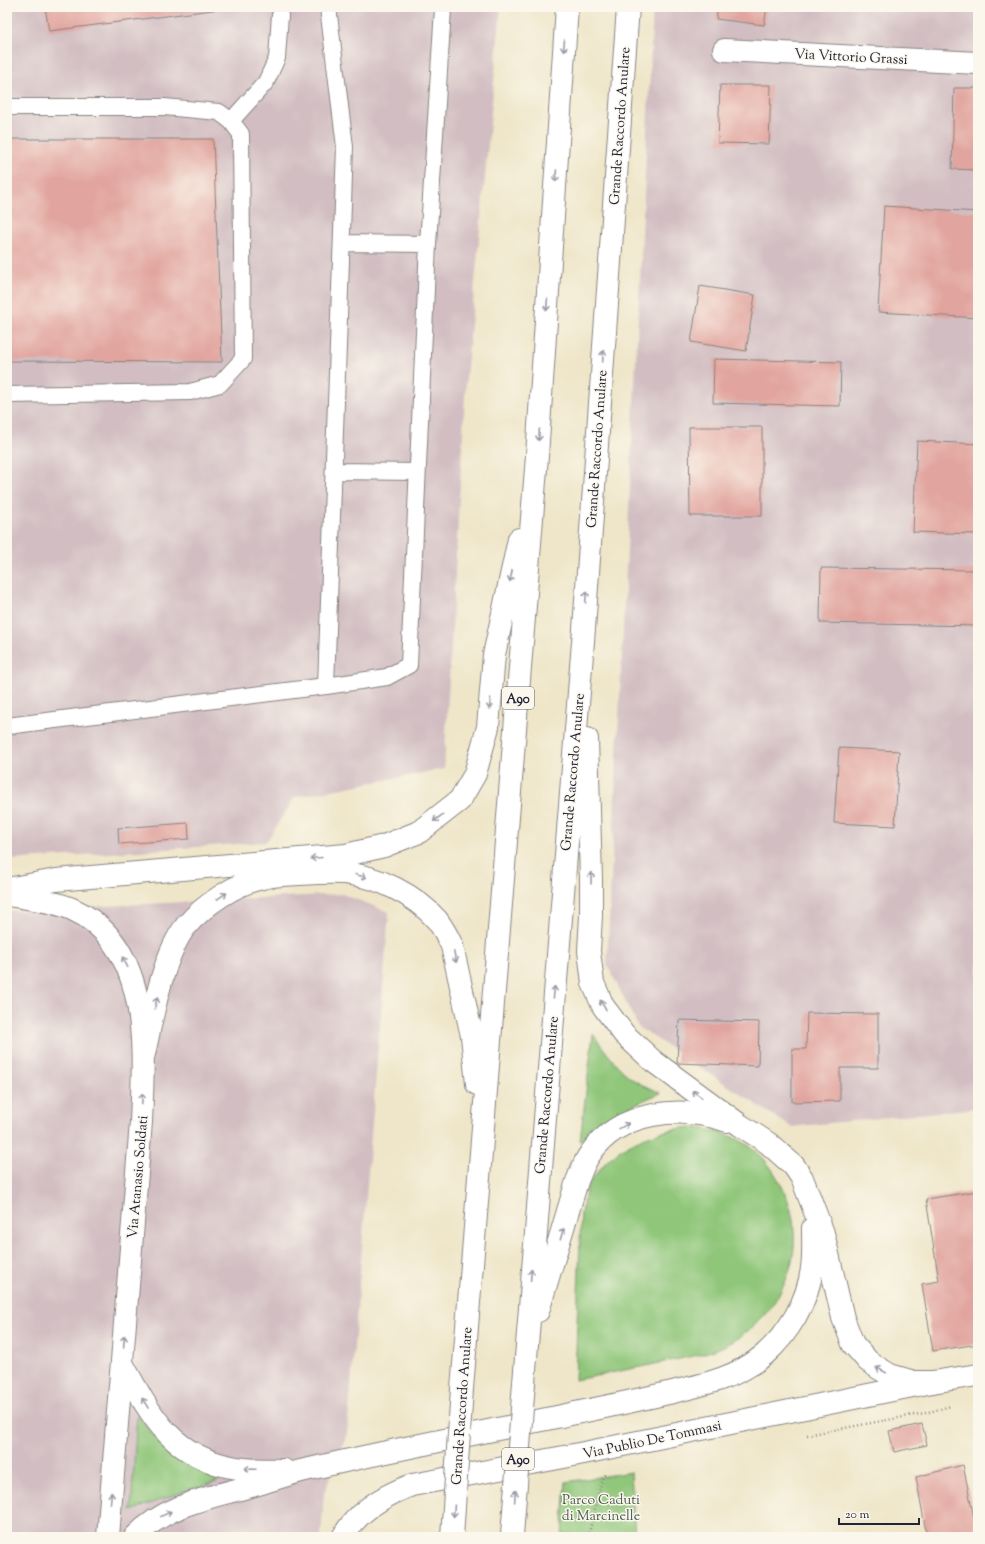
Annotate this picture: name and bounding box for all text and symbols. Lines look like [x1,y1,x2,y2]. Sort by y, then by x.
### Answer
one-way arrow [561,39,568,52]
street label: Via Vittorio Grassi [794,45,908,71]
street label: Grande Raccordo Anulare [605,46,636,206]
one-way arrow [552,169,559,182]
one-way arrow [544,298,551,311]
one-way arrow [599,350,606,363]
street label: Grande Raccordo Anulare [582,369,613,529]
one-way arrow [535,428,542,441]
one-way arrow [506,570,514,583]
one-way arrow [583,591,590,604]
road number: A90 [502,687,534,709]
street label: Grande Raccordo Anulare [557,692,591,852]
one-way arrow [486,697,493,710]
one-way arrow [432,814,443,822]
one-way arrow [310,854,323,861]
one-way arrow [587,872,595,885]
one-way arrow [354,873,367,881]
one-way arrow [216,892,227,900]
one-way arrow [451,950,459,963]
one-way arrow [121,956,129,968]
one-way arrow [551,986,558,999]
one-way arrow [153,997,160,1010]
one-way arrow [599,999,607,1011]
street label: Grande Raccordo Anulare [531,1015,565,1175]
one-way arrow [692,1090,703,1098]
one-way arrow [139,1093,146,1106]
street label: Via Atanasio Soldati [124,1115,154,1240]
one-way arrow [618,1121,630,1129]
one-way arrow [559,1227,566,1240]
one-way arrow [528,1269,535,1282]
street label: Grande Raccordo Anulare [447,1326,478,1486]
one-way arrow [120,1335,127,1348]
one-way arrow [875,1366,887,1373]
one-way arrow [141,1398,149,1409]
street label: Via Publio De Tommasi [581,1416,724,1465]
road number: A90 [502,1448,534,1470]
one-way arrow [244,1465,257,1473]
one-way arrow [511,1490,518,1503]
park label: Parco Caduti di Marcinelle [562,1491,640,1527]
one-way arrow [107,1492,114,1505]
scale bar [839,1500,919,1526]
one-way arrow [450,1504,457,1517]
text: 20 m [845,1506,870,1524]
one-way arrow [159,1510,171,1517]

